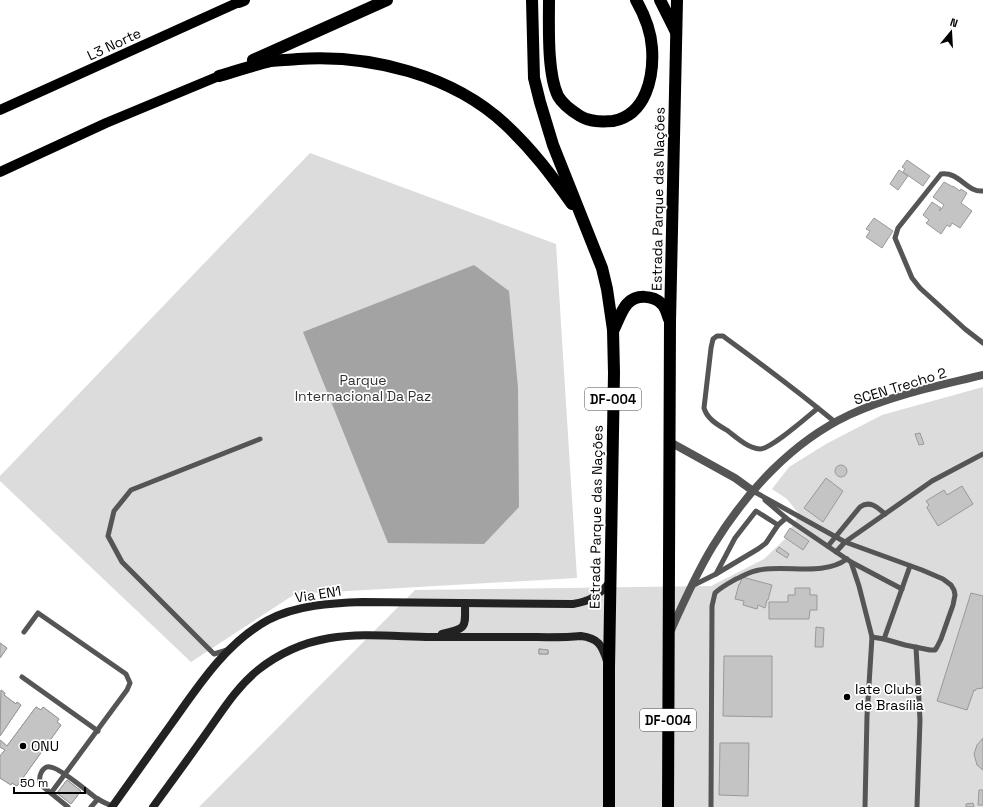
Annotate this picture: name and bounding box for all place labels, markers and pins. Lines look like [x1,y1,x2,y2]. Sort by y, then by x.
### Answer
place label: Iate Clube de Brasília [855,680,924,714]
marker: Iate Clube de Brasília [842,692,852,702]
place label: ONU [31,737,59,755]
marker: ONU [18,741,28,751]

